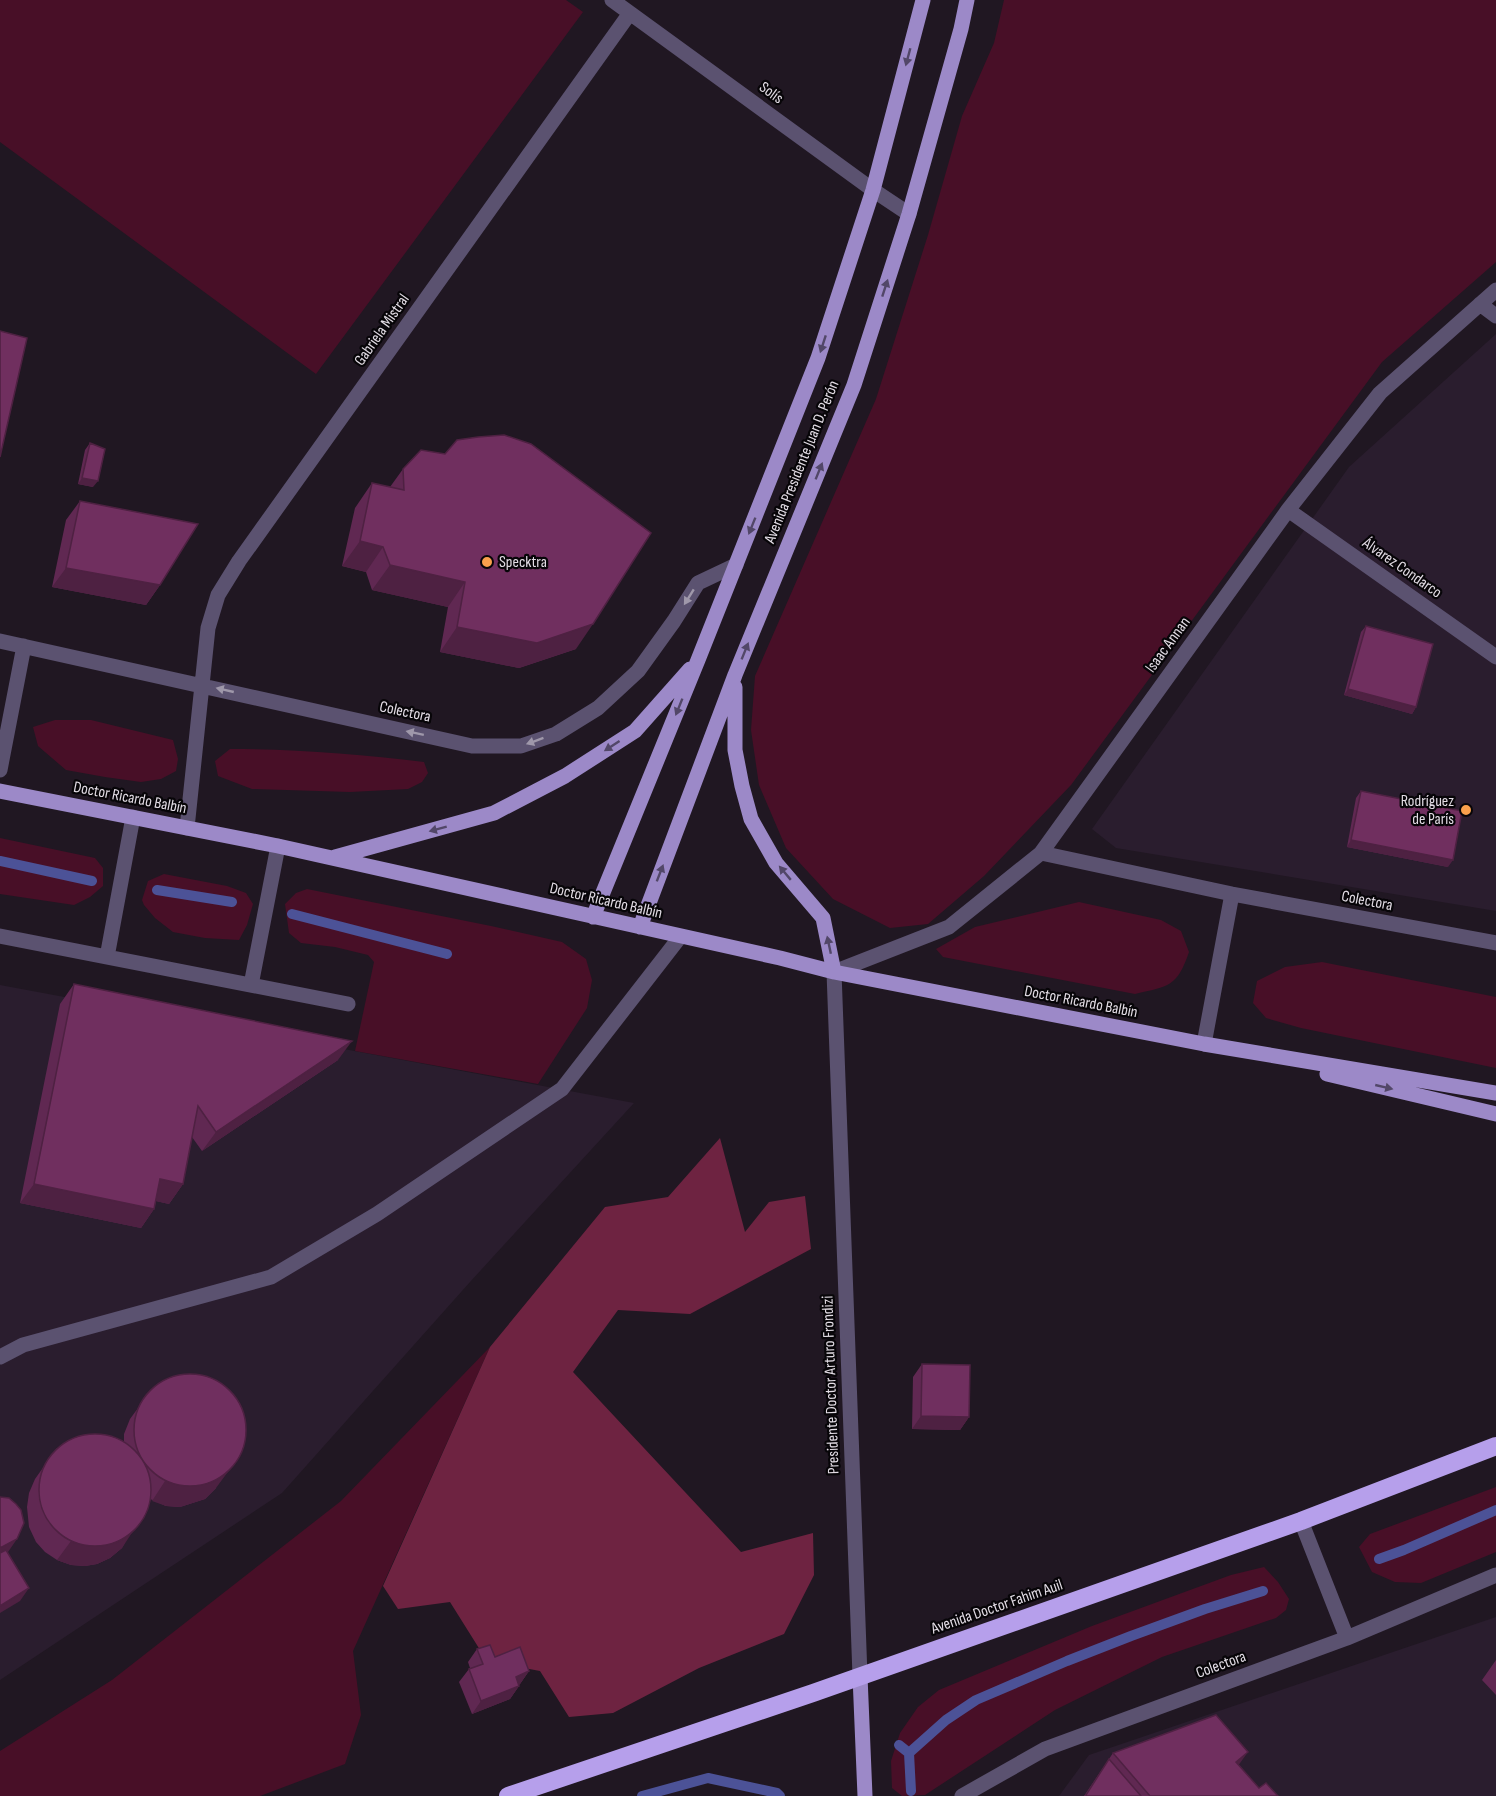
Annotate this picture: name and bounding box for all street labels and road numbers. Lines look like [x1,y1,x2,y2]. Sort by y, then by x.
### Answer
street label: Solís [755,78,787,108]
street label: Gabriela Mistral [350,291,414,369]
street label: Avenida Presidente Juan D. Perón [760,378,843,547]
street label: Álvarez Condarco [1358,533,1445,602]
street label: Isaac Annan [1141,614,1195,676]
street label: Colectora [378,697,432,727]
street label: Doctor Ricardo Balbín [72,778,188,818]
street label: Doctor Ricardo Balbín [548,879,664,923]
street label: Colectora [1340,887,1394,915]
street label: Doctor Ricardo Balbín [1023,982,1139,1022]
street label: Presidente Doctor Arturo Frondizi [818,1295,844,1475]
street label: Avenida Doctor Fahim Auil [928,1576,1065,1639]
street label: Colectora [1193,1647,1249,1683]

